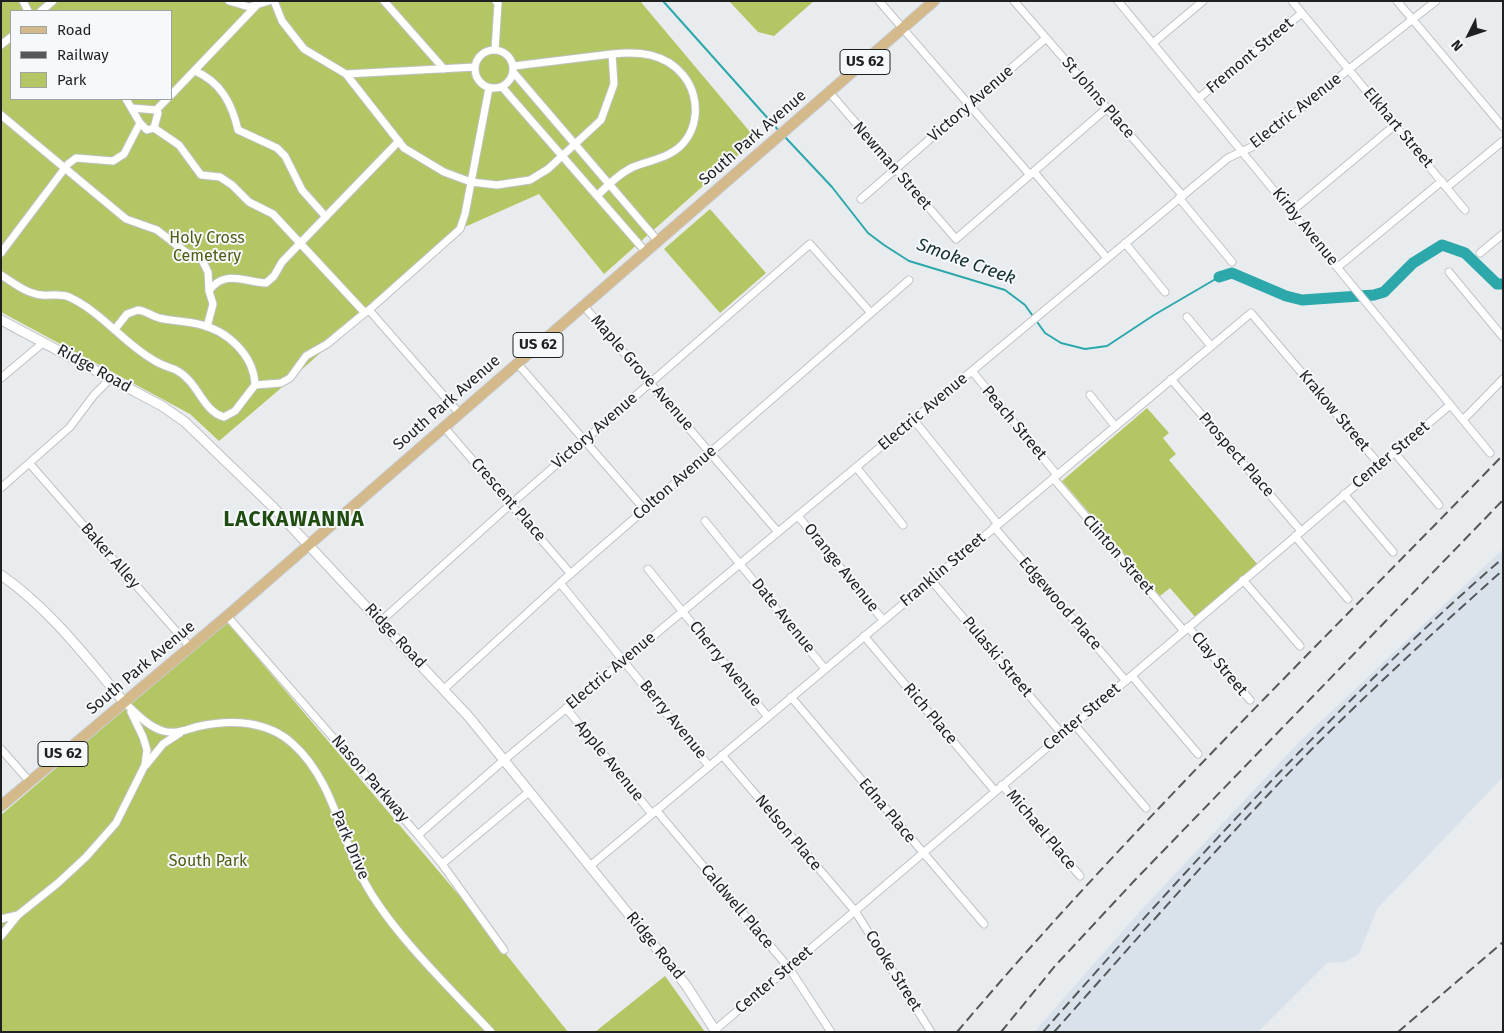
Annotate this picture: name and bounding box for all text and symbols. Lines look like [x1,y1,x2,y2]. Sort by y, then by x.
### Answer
legend [10,10,172,100]
north arrow [1444,10,1494,60]
street label: Fremont Street [1203,14,1297,98]
text: Road [57,21,92,39]
text: N [1448,36,1467,54]
text: Railway [57,46,109,64]
road number: US 62 [840,50,890,74]
street label: St Johns Place [1057,53,1139,143]
street label: Victory Avenue [924,62,1018,146]
street label: Electric Avenue [1246,69,1346,153]
text: Park [57,71,87,89]
street label: Elkhart Street [1359,84,1437,172]
street label: South Park Avenue [696,86,810,190]
street label: Newman Street [848,118,936,214]
street label: Kirby Avenue [1268,184,1342,270]
park label: Holy Cross Cemetery [169,229,245,267]
water label: Smoke Creek [914,234,1018,290]
street label: Maple Grove Avenue [586,311,698,435]
road number: US 62 [513,332,563,358]
street label: Ridge Road [54,341,134,397]
street label: South Park Avenue [390,351,504,455]
street label: Krakow Street [1294,366,1374,456]
street label: Electric Avenue [874,369,972,455]
street label: Peach Street [977,382,1051,464]
street label: Victory Avenue [548,389,642,473]
street label: Prospect Place [1194,409,1278,501]
street label: Center Street [1349,417,1433,493]
street label: Colton Avenue [629,442,721,524]
street label: Crescent Place [466,454,550,546]
district label: LACKAWANNA [222,507,366,533]
street label: Clinton Street [1078,511,1158,599]
street label: Baker Alley [76,519,144,593]
street label: Orange Avenue [799,520,883,616]
street label: Franklin Street [896,529,990,611]
street label: Edgewood Place [1014,554,1106,654]
street label: Date Avenue [747,575,819,657]
street label: Ridge Road [360,600,430,672]
street label: Pulaski Street [958,613,1036,701]
street label: South Park Avenue [83,617,199,719]
street label: Cherry Avenue [685,617,765,711]
street label: Electric Avenue [562,628,660,714]
street label: Clay Street [1187,628,1251,700]
street label: Berry Avenue [635,677,711,763]
street label: Center Street [1040,679,1124,755]
street label: Rich Place [899,680,961,748]
street label: Apple Avenue [570,717,648,805]
street label: Nason Parkway [327,732,413,826]
road number: US 62 [38,742,88,766]
street label: Edna Place [854,775,920,847]
street label: Michael Place [1002,786,1080,874]
street label: Nelson Place [751,791,825,875]
street label: Park Drive [327,808,373,882]
park label: South Park [169,852,247,872]
street label: Caldwell Place [696,861,778,953]
street label: Ridge Road [622,908,688,984]
street label: Cooke Street [861,927,925,1015]
street label: Center Street [732,942,816,1018]

